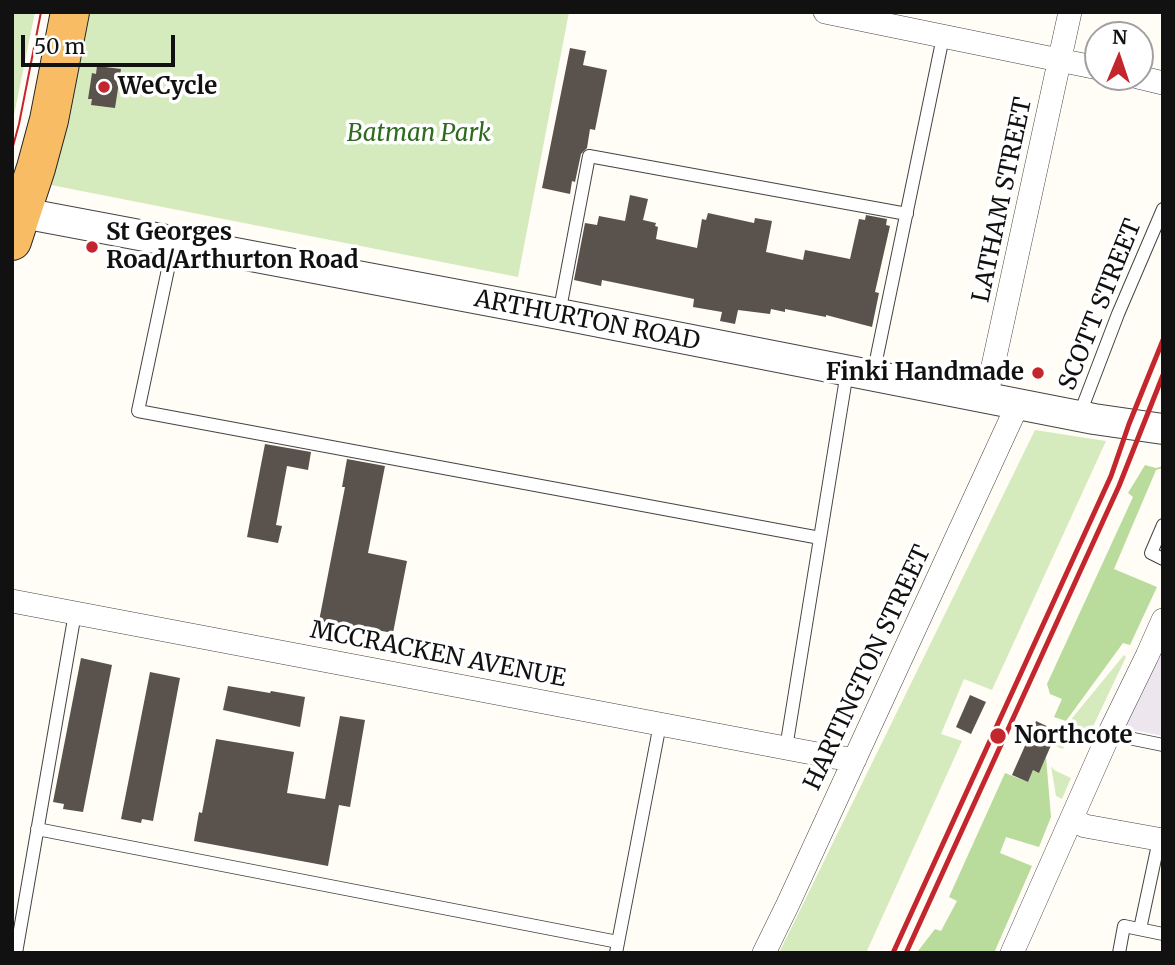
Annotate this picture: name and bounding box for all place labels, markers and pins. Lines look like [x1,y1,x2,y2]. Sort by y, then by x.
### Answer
place label: WeCycle [118,73,217,101]
marker: WeCycle [96,79,112,95]
place label: St Georges Road/Arthurton Road [106,219,359,275]
marker: St Georges Road/Arthurton Road [84,239,100,255]
place label: Finki Handmade [826,359,1024,387]
marker: Finki Handmade [1030,365,1046,381]
place label: Northcote [1014,722,1132,750]
marker: Northcote [988,726,1008,746]

